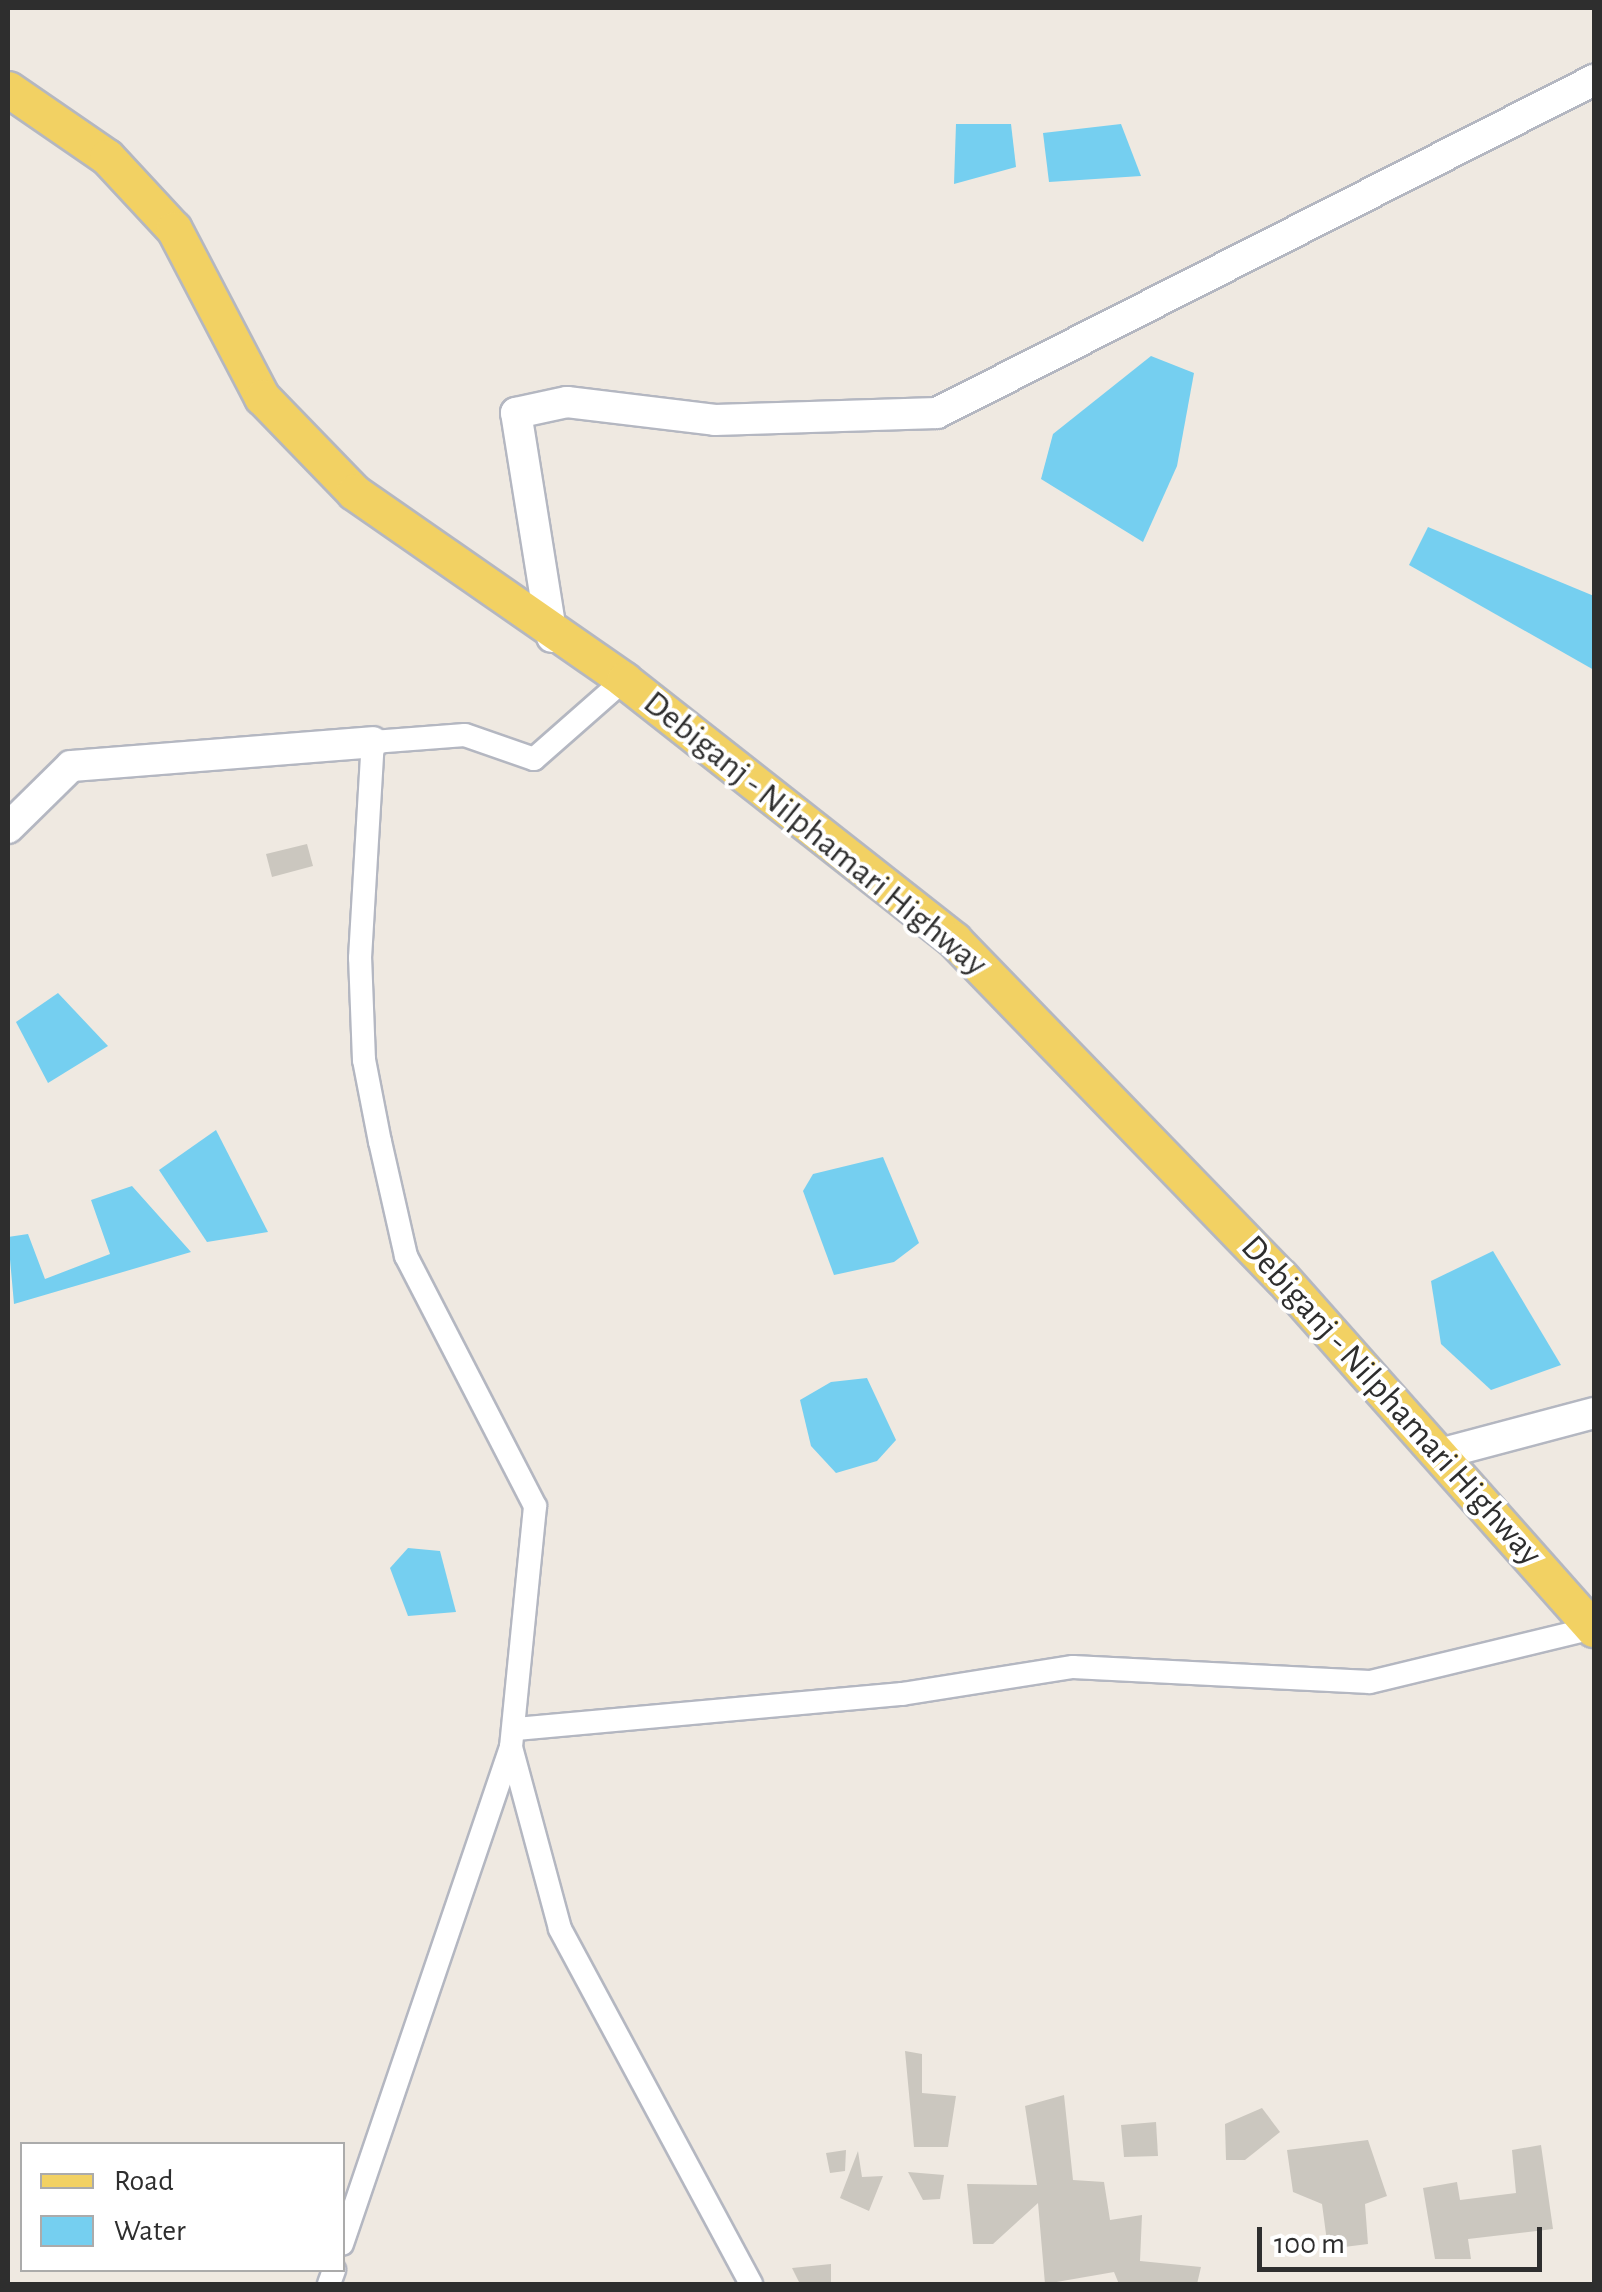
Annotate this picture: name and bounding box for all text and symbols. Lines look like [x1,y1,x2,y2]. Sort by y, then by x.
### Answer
street label: Debiganj - Nilphamari Highway [635,682,995,986]
street label: Debiganj - Nilphamari Highway [1231,1227,1551,1575]
legend [20,2142,345,2272]
text: Road [114,2166,174,2196]
scale bar [1262,2207,1547,2269]
text: Water [114,2216,186,2246]
text: 100 m [1274,2229,1345,2259]

